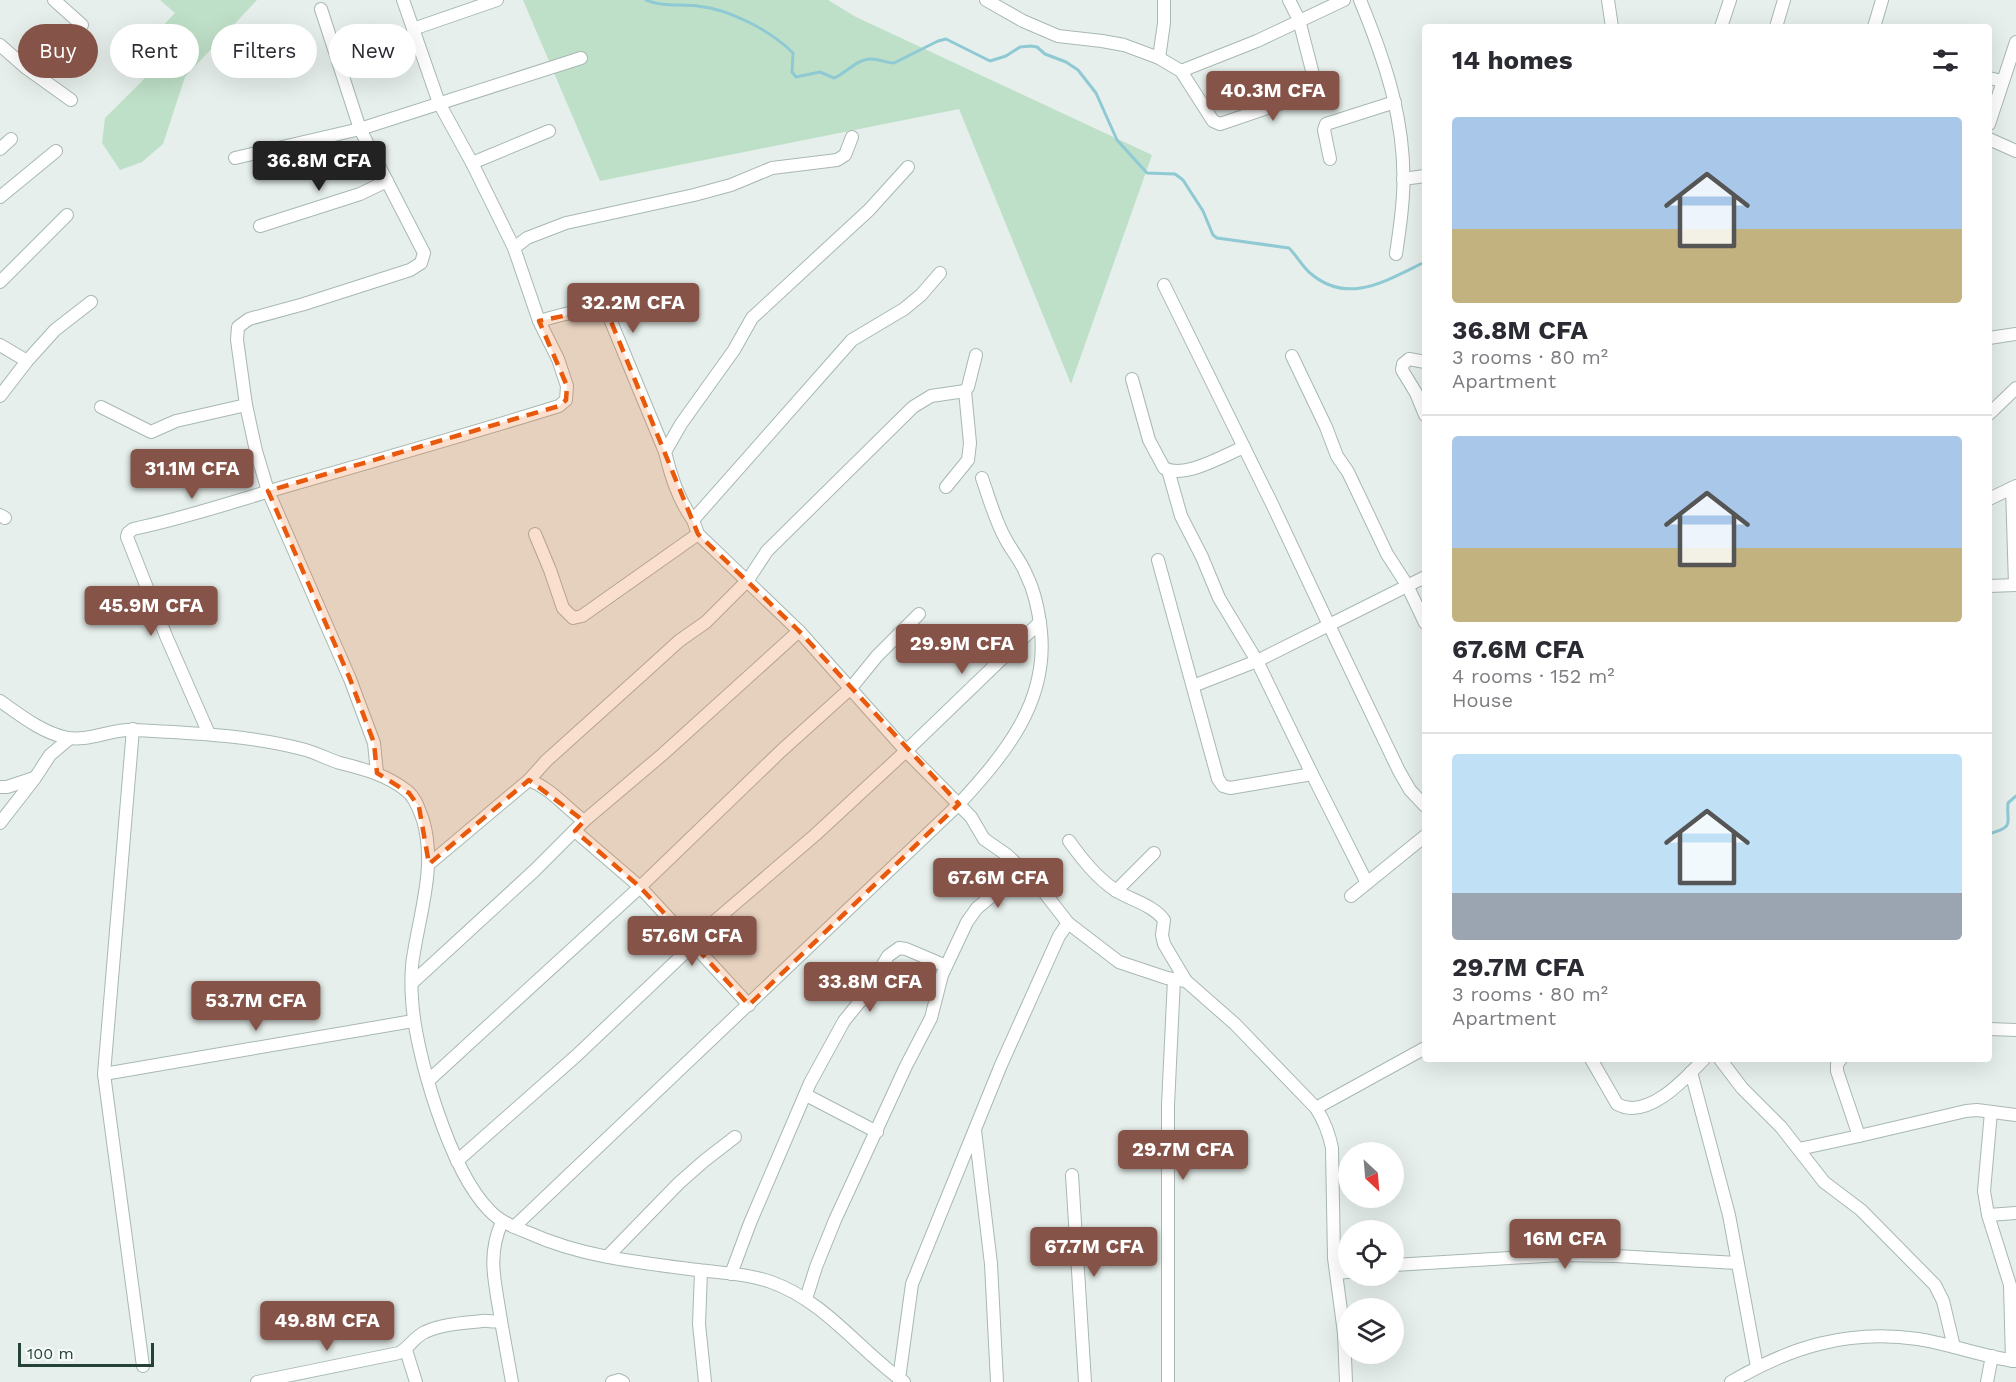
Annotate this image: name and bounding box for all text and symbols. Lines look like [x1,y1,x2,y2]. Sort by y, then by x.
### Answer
chip: Buy [18,24,98,78]
chip: Rent [110,24,199,78]
chip: Filters [211,24,317,78]
chip: New [329,24,416,78]
icon: filters [1929,44,1962,77]
text: 14 homes [1452,45,1573,75]
pin: 40.3M CFA [1204,71,1342,122]
text: 40.3M CFA [1220,78,1326,102]
pin: 36.8M CFA [250,141,388,192]
text: 36.8M CFA [267,148,371,172]
icon: home [1653,156,1761,264]
pin: 32.2M CFA [564,283,702,334]
text: 32.2M CFA [581,290,685,314]
text: 36.8M CFA [1452,315,1588,345]
text: 3 rooms · 80 m² [1452,345,1608,369]
text: Apartment [1452,369,1556,393]
pin: 31.1M CFA [123,449,261,500]
text: 31.1M CFA [145,456,239,480]
icon: home [1653,475,1761,583]
pin: 45.9M CFA [82,586,220,637]
text: 45.9M CFA [99,593,203,617]
pin: 29.9M CFA [893,624,1031,675]
text: 29.9M CFA [910,631,1014,655]
text: 67.6M CFA [1452,634,1584,664]
text: 4 rooms · 152 m² [1452,664,1615,688]
text: House [1452,688,1513,712]
icon: home [1653,793,1761,901]
pin: 67.6M CFA [929,858,1067,909]
text: 67.6M CFA [947,865,1049,889]
pin: 57.6M CFA [623,916,761,967]
text: 57.6M CFA [642,923,742,947]
text: 29.7M CFA [1452,952,1584,982]
pin: 33.8M CFA [801,962,939,1013]
text: 33.8M CFA [818,969,922,993]
pin: 53.7M CFA [187,981,325,1032]
text: 3 rooms · 80 m² [1452,982,1608,1006]
text: 53.7M CFA [205,988,307,1012]
text: Apartment [1452,1006,1556,1030]
pin: 29.7M CFA [1114,1130,1252,1181]
text: 29.7M CFA [1132,1137,1234,1161]
north arrow [1338,1142,1404,1208]
map controls [1338,1142,1404,1364]
pin: 16M CFA [1510,1219,1620,1270]
button: locate [1338,1220,1404,1286]
text: 16M CFA [1524,1226,1606,1250]
pin: 67.7M CFA [1025,1227,1163,1278]
text: 67.7M CFA [1044,1234,1144,1258]
button: layers [1338,1298,1404,1364]
pin: 49.8M CFA [258,1301,396,1352]
text: 49.8M CFA [274,1308,380,1332]
scale bar [18,1340,154,1368]
text: 100 m [27,1344,74,1363]

